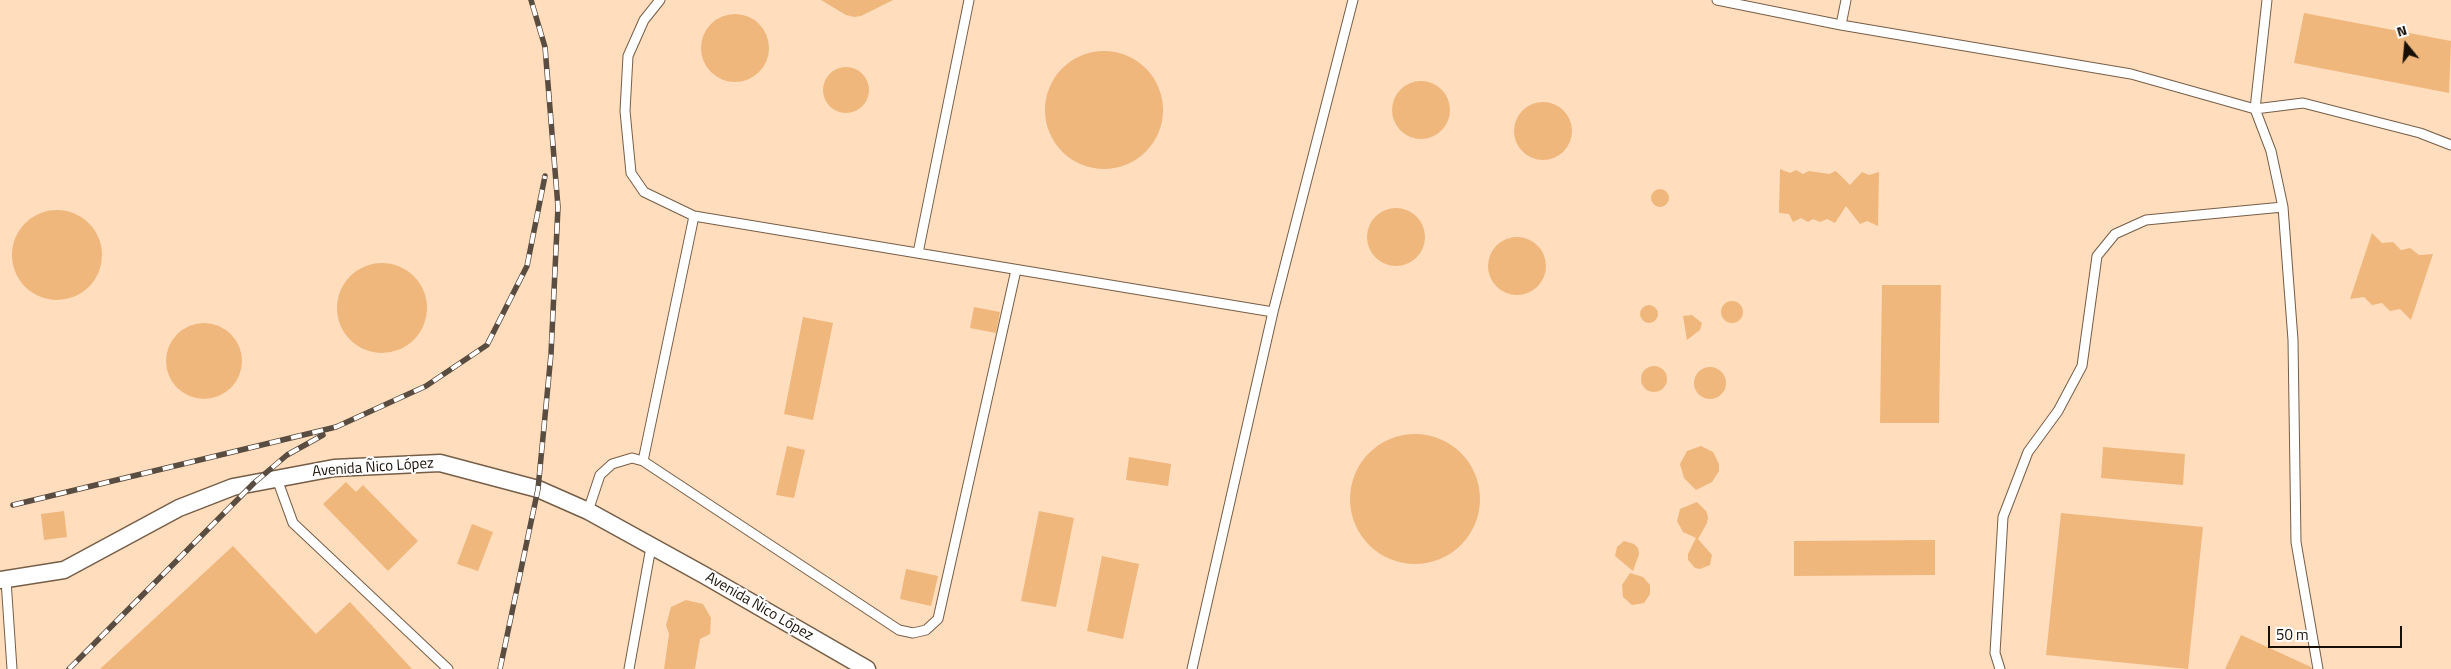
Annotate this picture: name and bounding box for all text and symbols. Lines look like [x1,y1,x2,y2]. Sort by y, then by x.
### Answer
text: N [2394,19,2409,42]
north arrow [2381,20,2431,70]
street label: Avenida Ñico López [312,455,434,481]
street label: Avenida Ñico López [702,569,816,645]
scale bar [2271,616,2405,648]
text: 50 m [2276,623,2309,646]

